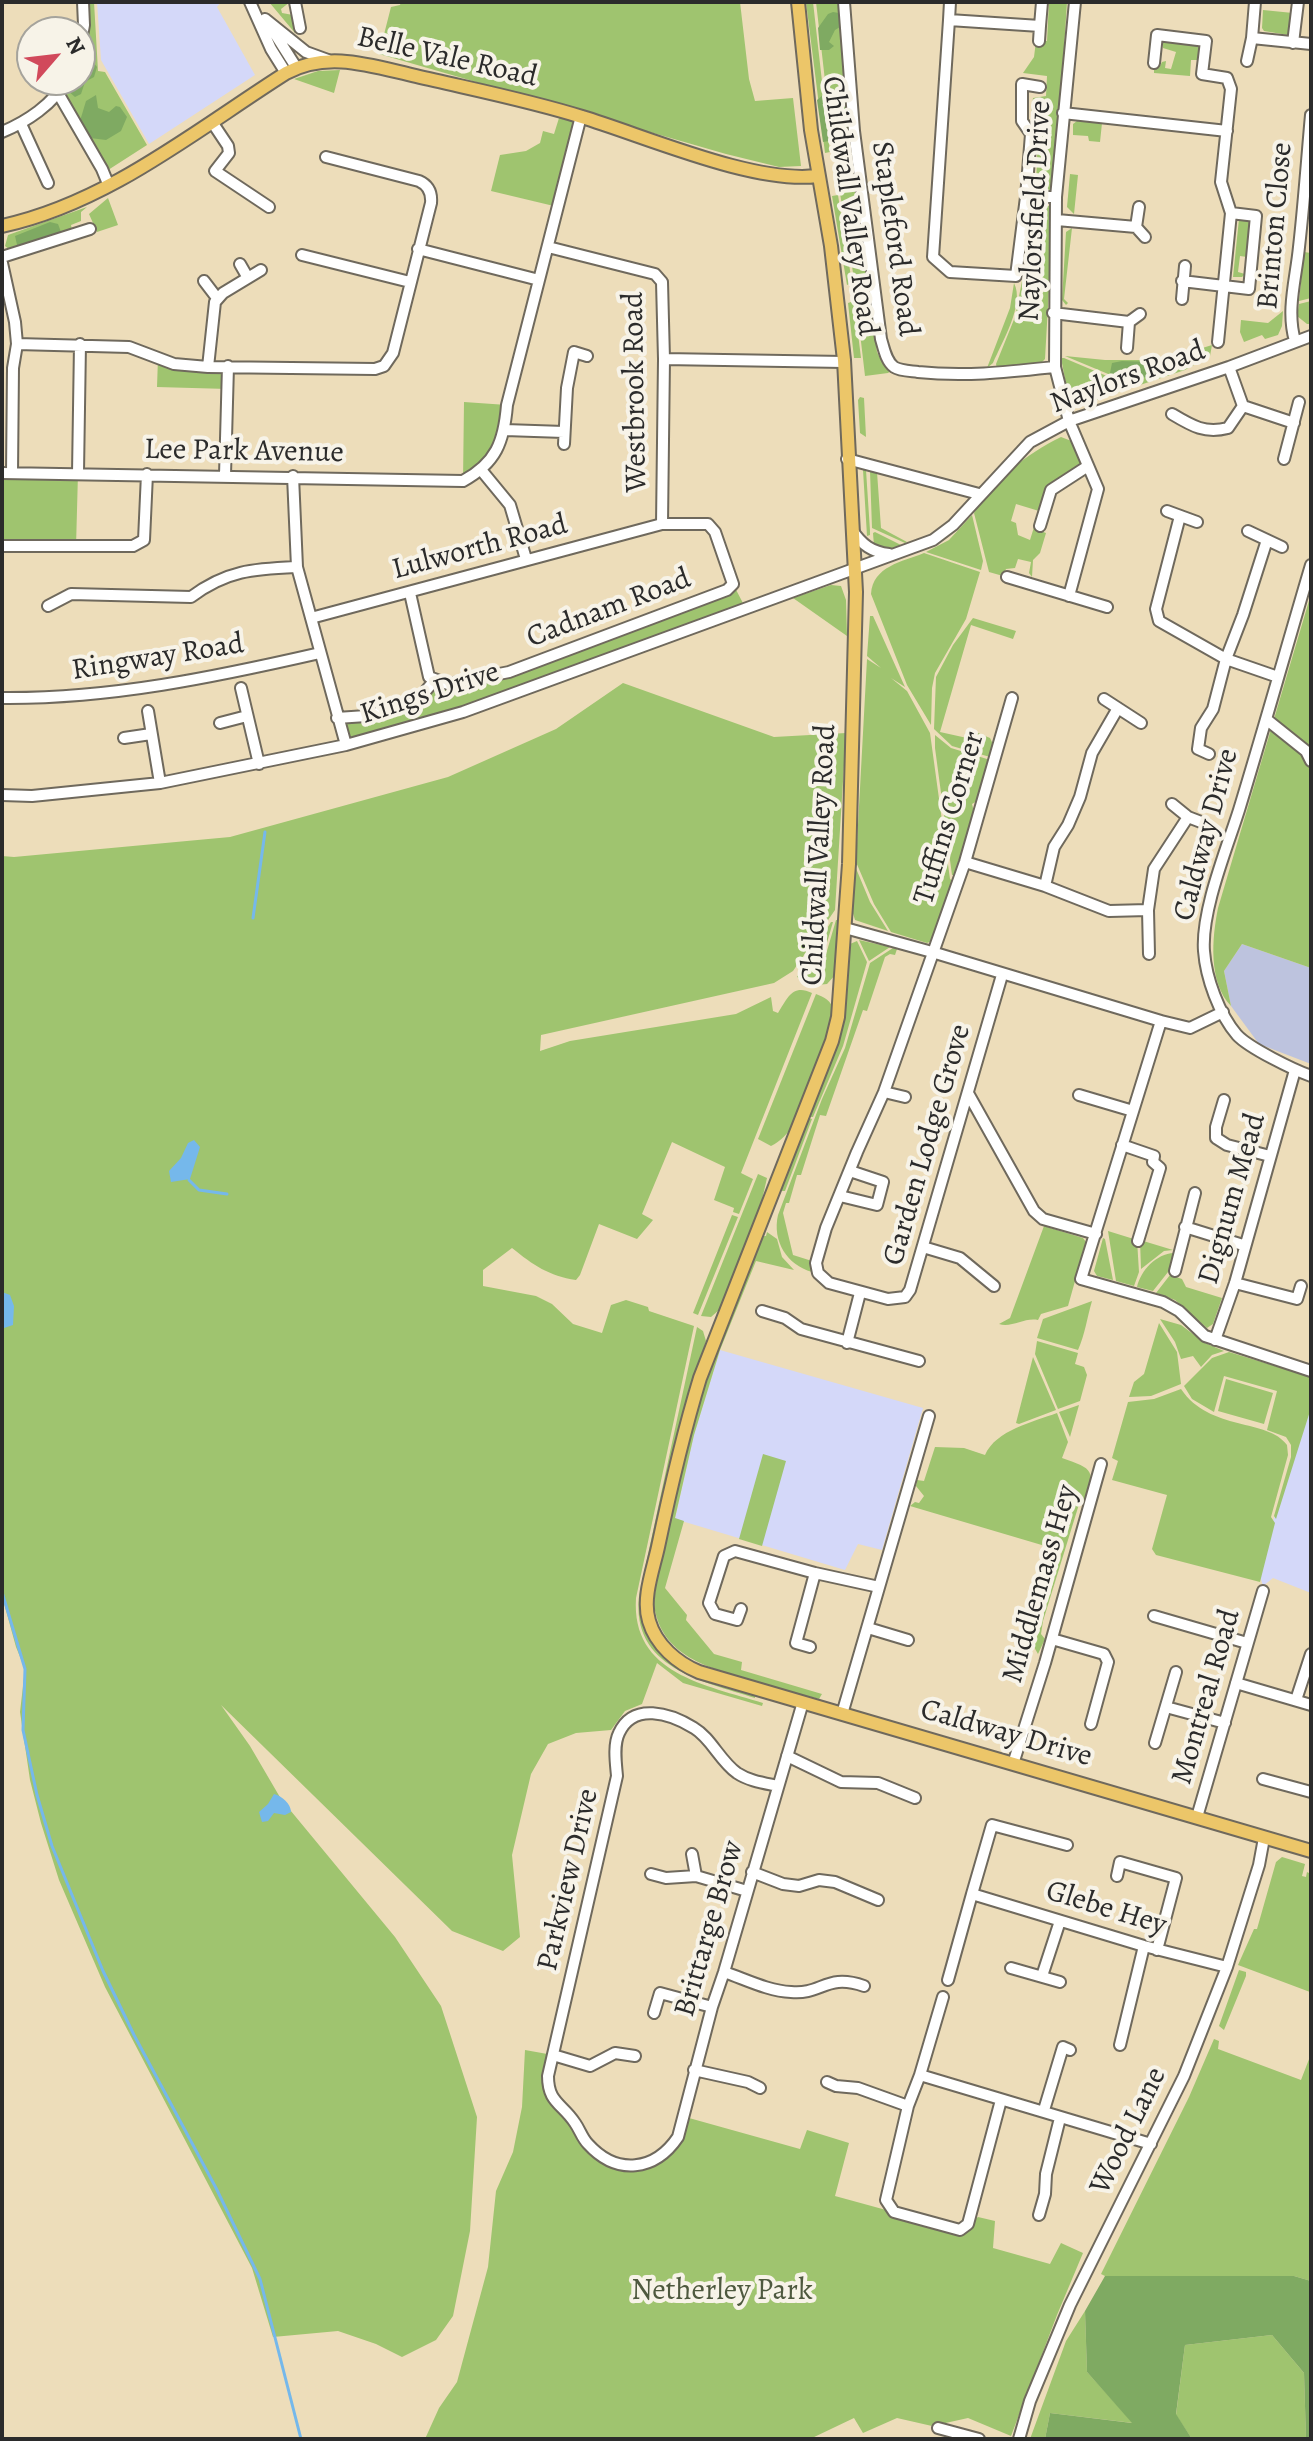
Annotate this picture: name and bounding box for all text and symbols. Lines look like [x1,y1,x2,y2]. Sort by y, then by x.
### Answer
north arrow [16,16,96,96]
street label: Belle Vale Road [353,20,541,96]
text: N [58,32,92,60]
street label: Childwall Valley Road [813,74,885,338]
street label: Naylorsfield Drive [1012,100,1060,322]
street label: Stapleford Road [863,139,925,339]
street label: Brinton Close [1251,141,1301,311]
street label: Westbrook Road [616,291,656,493]
street label: Naylors Road [1046,333,1210,423]
street label: Lee Park Avenue [144,432,344,472]
street label: Lulworth Road [388,507,572,589]
street label: Cadnam Road [522,561,696,657]
street label: Ringway Road [69,627,247,689]
street label: Kings Drive [356,655,504,733]
street label: Childwall Valley Road [795,723,845,987]
street label: Tuffins Corner [907,727,993,909]
street label: Caldway Drive [1167,745,1247,925]
street label: Garden Lodge Grove [876,1020,980,1270]
street label: Dignum Mead [1191,1109,1275,1289]
street label: Middlemass Hey [996,1481,1086,1687]
street label: Montreal Road [1165,1605,1249,1789]
street label: Caldway Drive [916,1692,1096,1776]
street label: Parkview Drive [531,1785,607,1975]
street label: Brittarge Brow [668,1837,752,2021]
street label: Glebe Hey [1041,1874,1171,1944]
street label: Wood Lane [1083,2062,1175,2200]
park label: Netherley Park [631,2274,813,2310]

